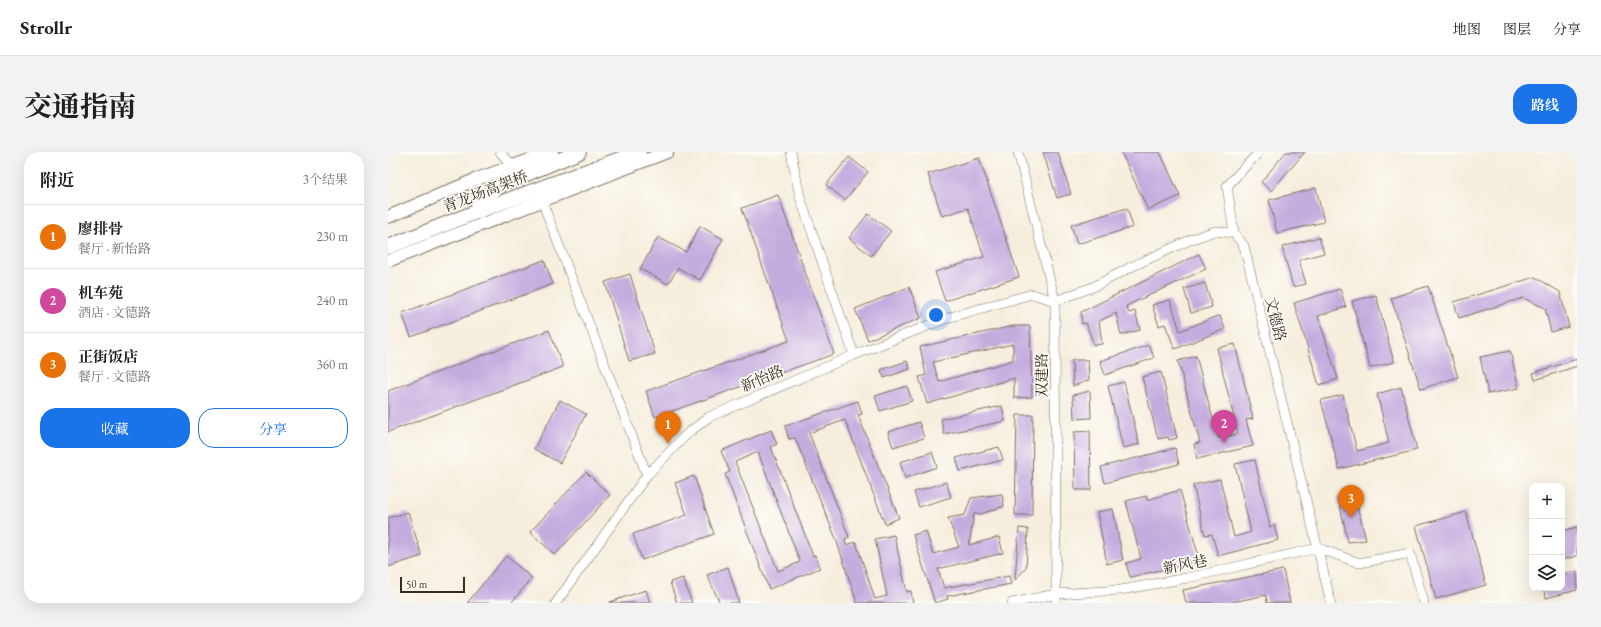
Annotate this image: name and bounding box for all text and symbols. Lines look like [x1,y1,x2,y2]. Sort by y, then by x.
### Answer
text: Strollr [20,15,72,40]
text: 地图 [1453,20,1481,38]
text: 图层 [1503,20,1531,38]
text: 分享 [1553,20,1581,38]
button: 路线 [1513,84,1577,124]
text: 交通指南 [24,88,136,124]
street label: 青龙场高架桥 [440,166,530,216]
text: 附近 [40,169,74,191]
text: 3个结果 [303,171,348,188]
text: 廖排骨 [78,219,123,238]
text: 1 [50,228,56,245]
text: 230 m [317,228,348,245]
text: 餐厅 · 新怡路 [78,240,151,257]
text: 机车苑 [78,283,123,302]
text: 2 [50,292,56,309]
text: 240 m [317,292,348,309]
street label: 文德路 [1261,295,1291,343]
text: 酒店 · 文德路 [78,304,151,321]
your location [926,305,946,325]
text: 正街饭店 [78,347,138,366]
street label: 双建路 [1032,352,1051,398]
text: 3 [50,356,56,373]
text: 360 m [317,356,348,373]
street label: 新怡路 [738,360,786,396]
text: 餐厅 · 文德路 [78,368,151,385]
button: 收藏 [40,408,190,448]
button: 分享 [198,408,348,448]
pin: 2 [1211,410,1237,443]
pin: 1 [655,411,681,444]
map controls [1529,483,1565,591]
button: + [1529,483,1565,519]
pin: 3 [1338,485,1364,518]
button: − [1529,519,1565,555]
street label: 新风巷 [1161,550,1209,578]
button: layers [1529,555,1565,591]
scale bar [400,575,465,594]
text: 50 m [406,577,427,591]

